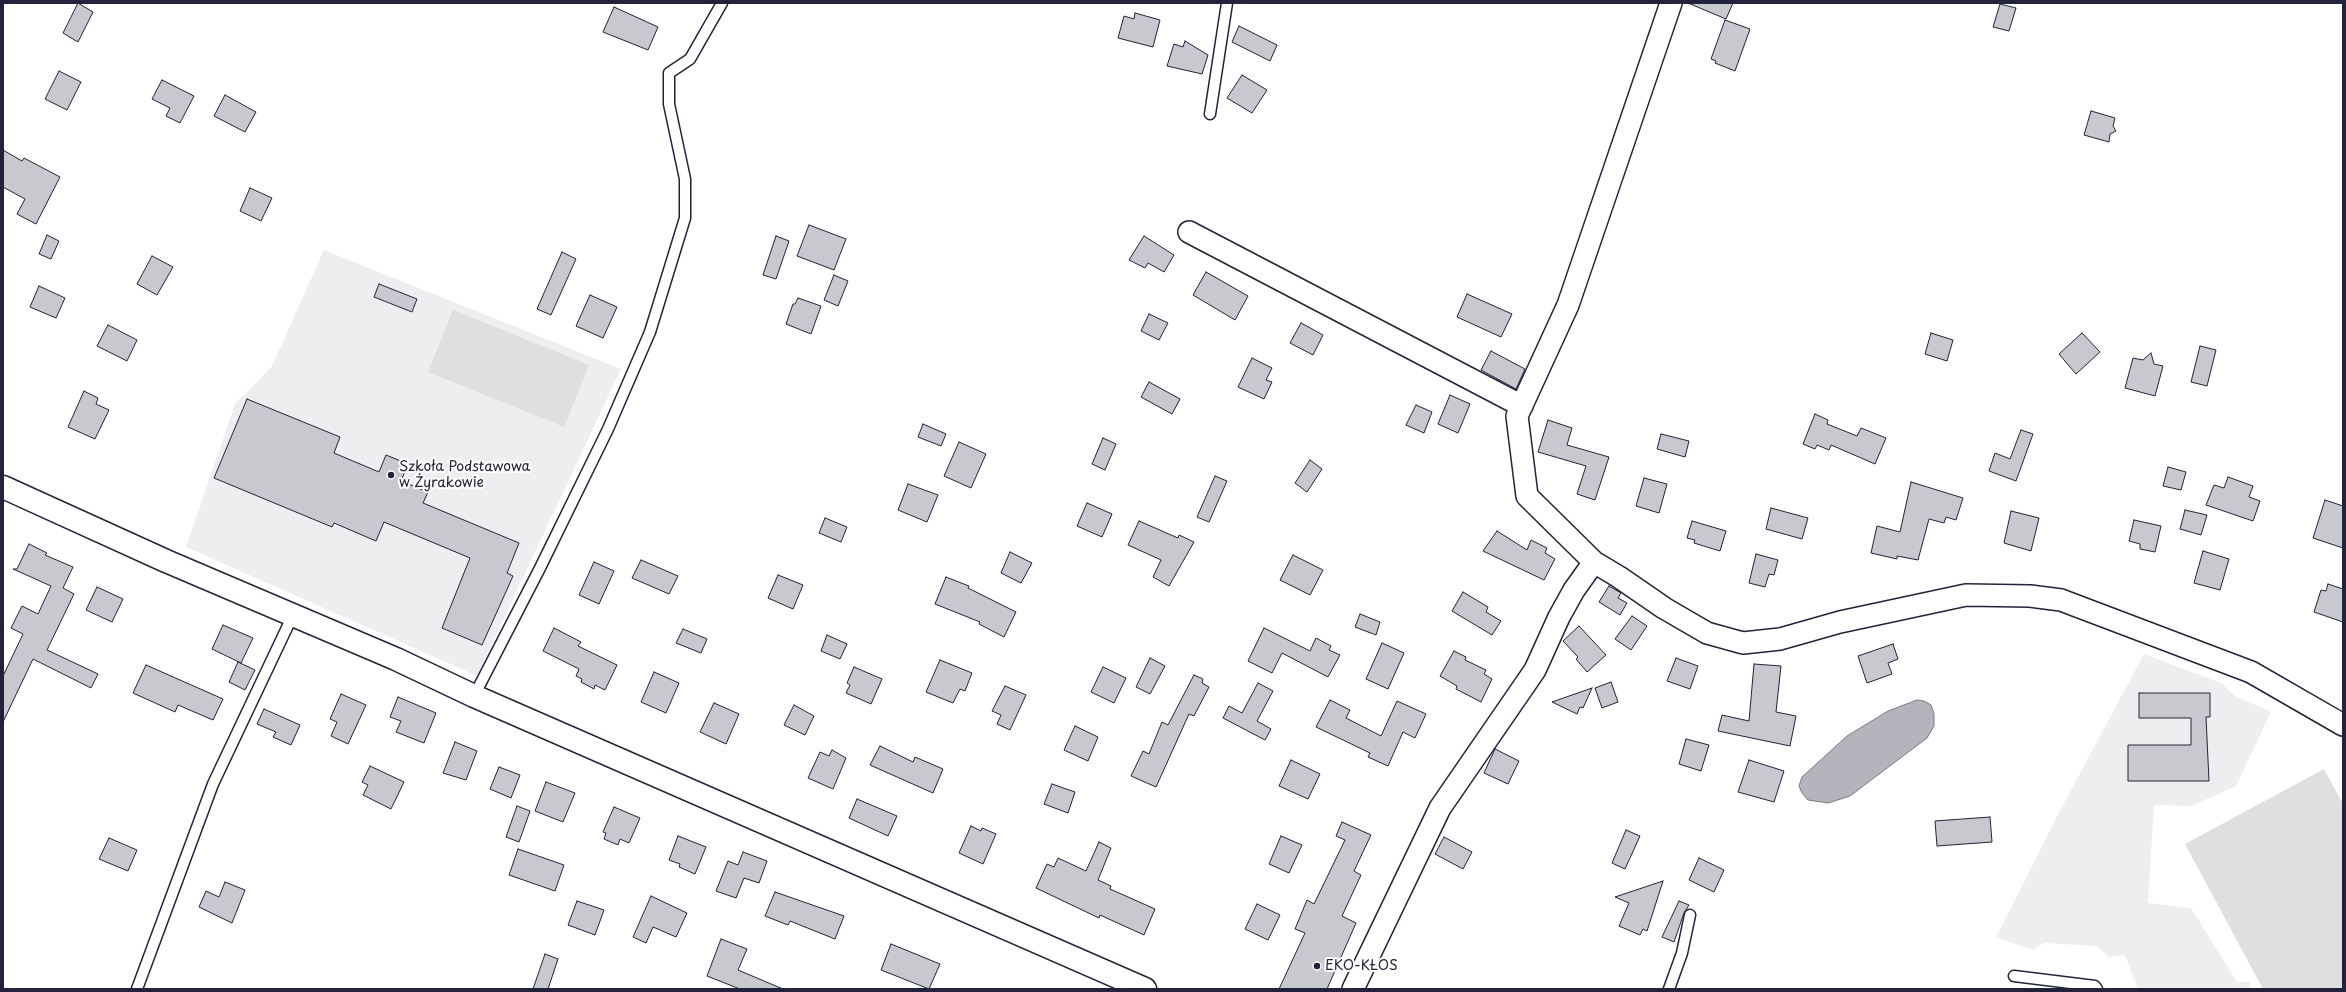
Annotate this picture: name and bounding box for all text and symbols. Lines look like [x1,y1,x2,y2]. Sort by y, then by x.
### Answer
place label: Szkoła Podstawowa w Żyrakowie [399,459,530,492]
marker: Szkoła Podstawowa w Żyrakowie [386,470,396,480]
place label: EKO-KŁOS [1325,958,1398,974]
marker: EKO-KŁOS [1312,961,1322,971]

